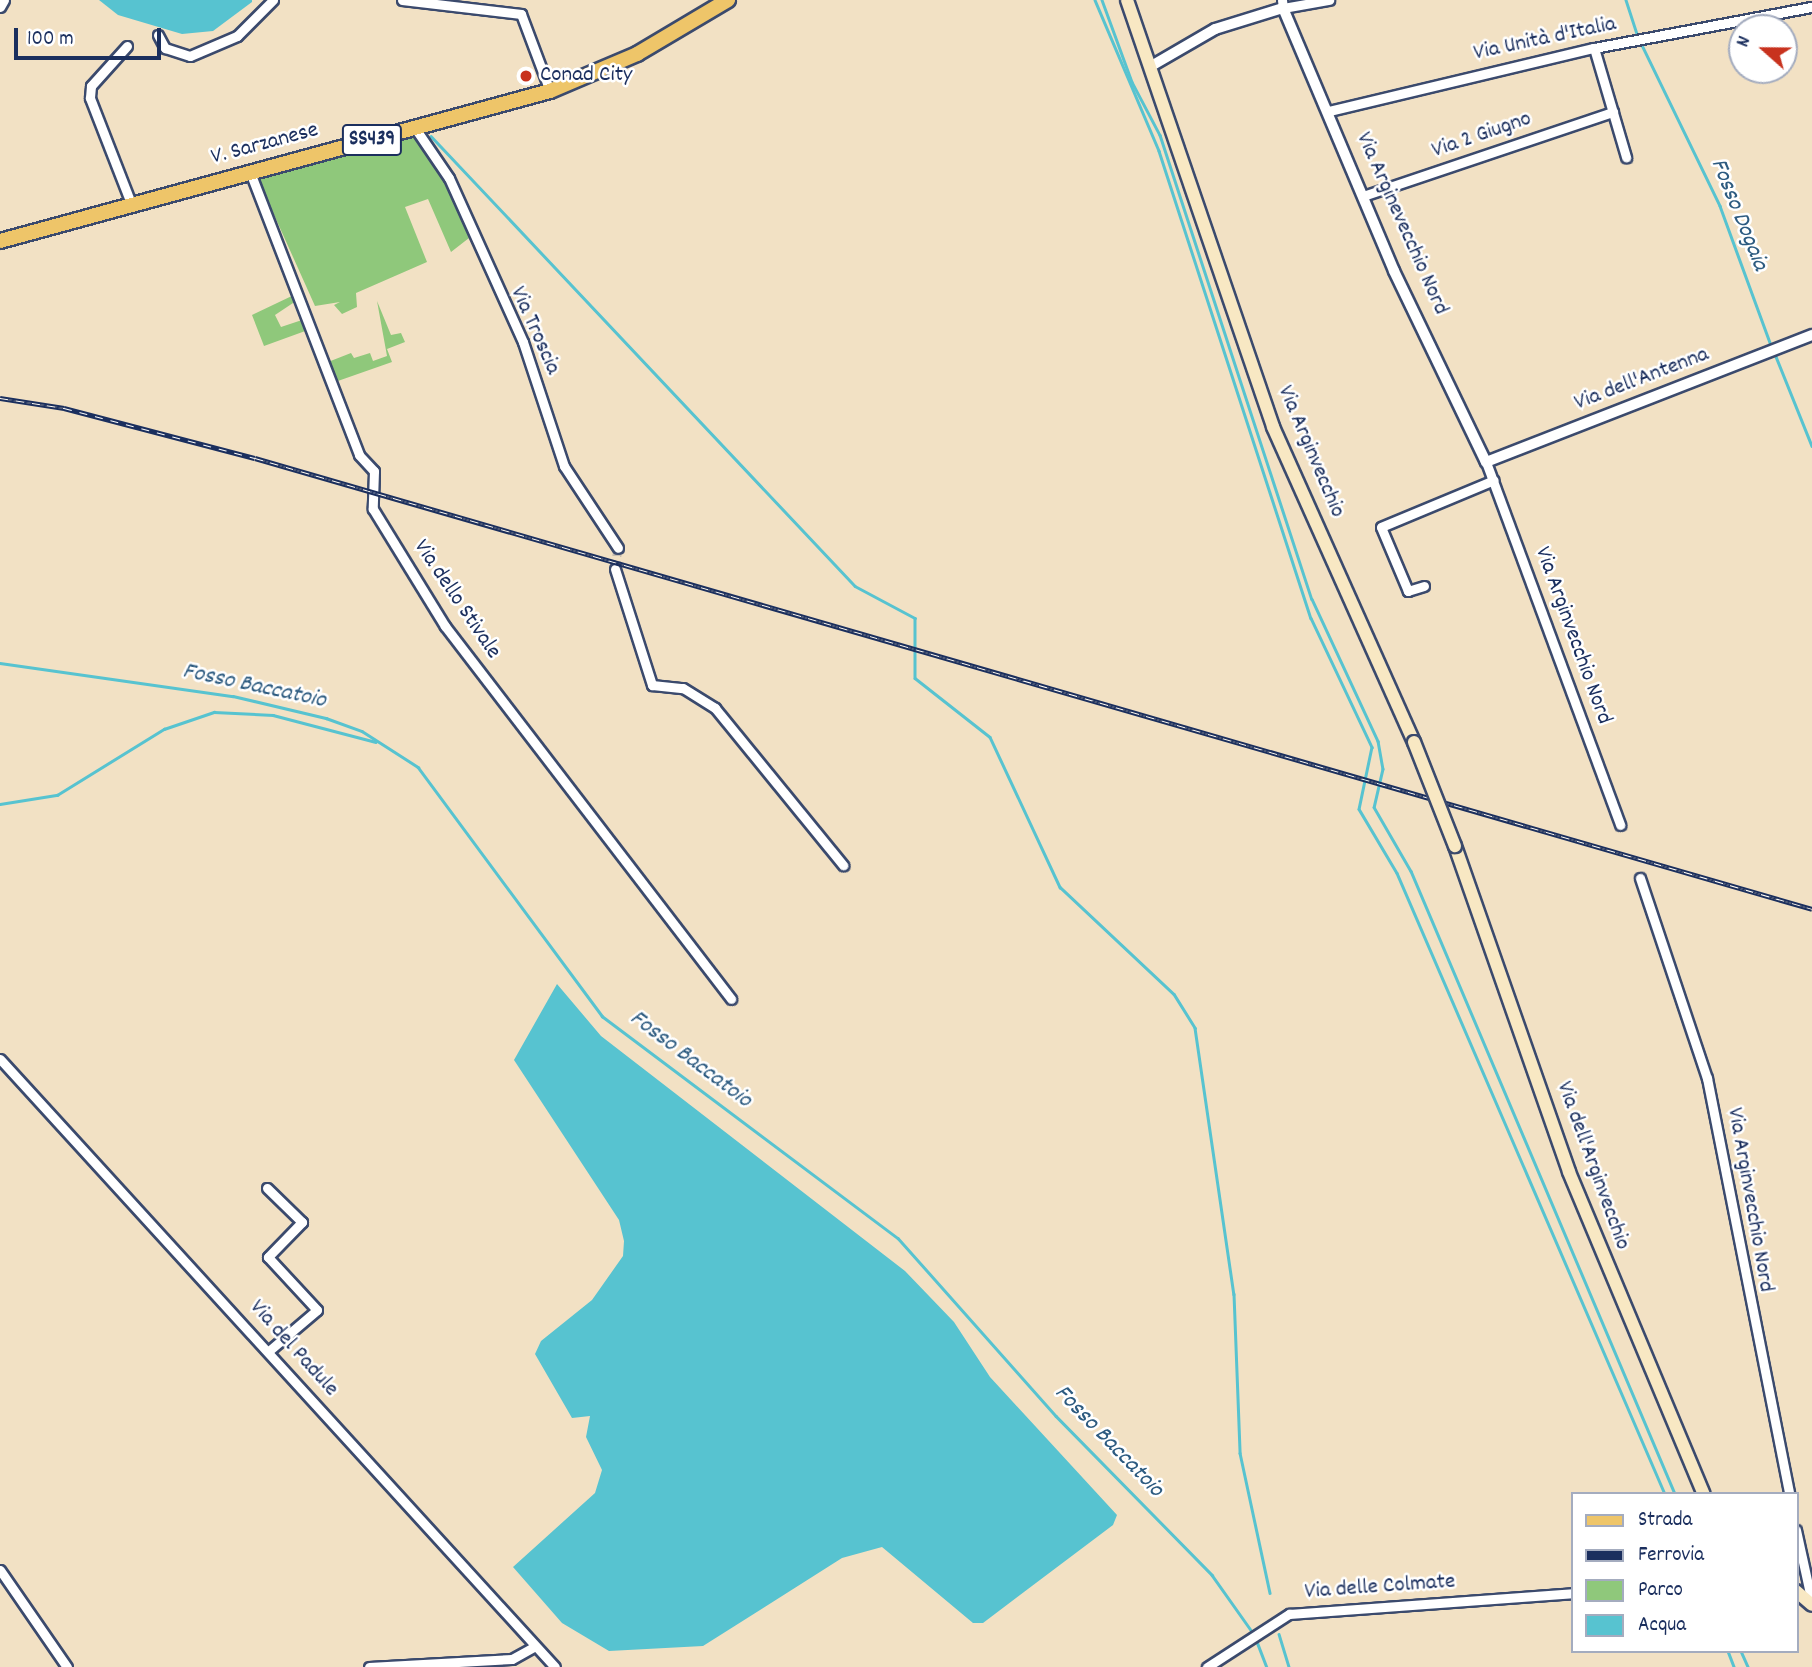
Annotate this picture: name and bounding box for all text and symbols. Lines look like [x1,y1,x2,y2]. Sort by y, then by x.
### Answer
street label: Via Unità d'Italia [1471,11,1619,69]
scale bar [18,14,164,58]
north arrow [1728,14,1798,84]
text: 100 m [27,25,74,55]
text: N [1731,33,1759,51]
place label: Conad City [540,62,632,90]
marker: Conad City [518,68,534,84]
street label: Via 2 Giugno [1429,106,1535,166]
street label: V. Sarzanese [208,117,322,173]
road number: SS439 [340,122,404,158]
street label: Via Arginevecchio Nord [1348,128,1454,320]
water label: Fosso Dogaia [1703,155,1773,275]
street label: Via Troscia [502,283,566,379]
street label: Via dell'Antenna [1571,342,1713,418]
street label: Via Arginvecchio [1270,382,1350,522]
street label: Via dello Stivale [406,535,506,665]
street label: Via Arginvecchio Nord [1527,544,1617,728]
water label: Fosso Baccatoio [180,658,328,716]
water label: Fosso Baccatoio [623,1005,757,1115]
street label: Via dell'Arginvecchio [1549,1078,1635,1254]
street label: Via Arginvecchio Nord [1719,1106,1779,1294]
street label: Via del Padule [242,1295,344,1403]
water label: Fosso Baccatoio [1047,1380,1169,1504]
legend [1570,1492,1798,1653]
text: Strada [1638,1506,1692,1536]
text: Ferrovia [1638,1541,1704,1571]
street label: Via delle Colmate [1304,1569,1456,1607]
text: Parco [1638,1576,1683,1606]
text: Acqua [1638,1611,1686,1641]

